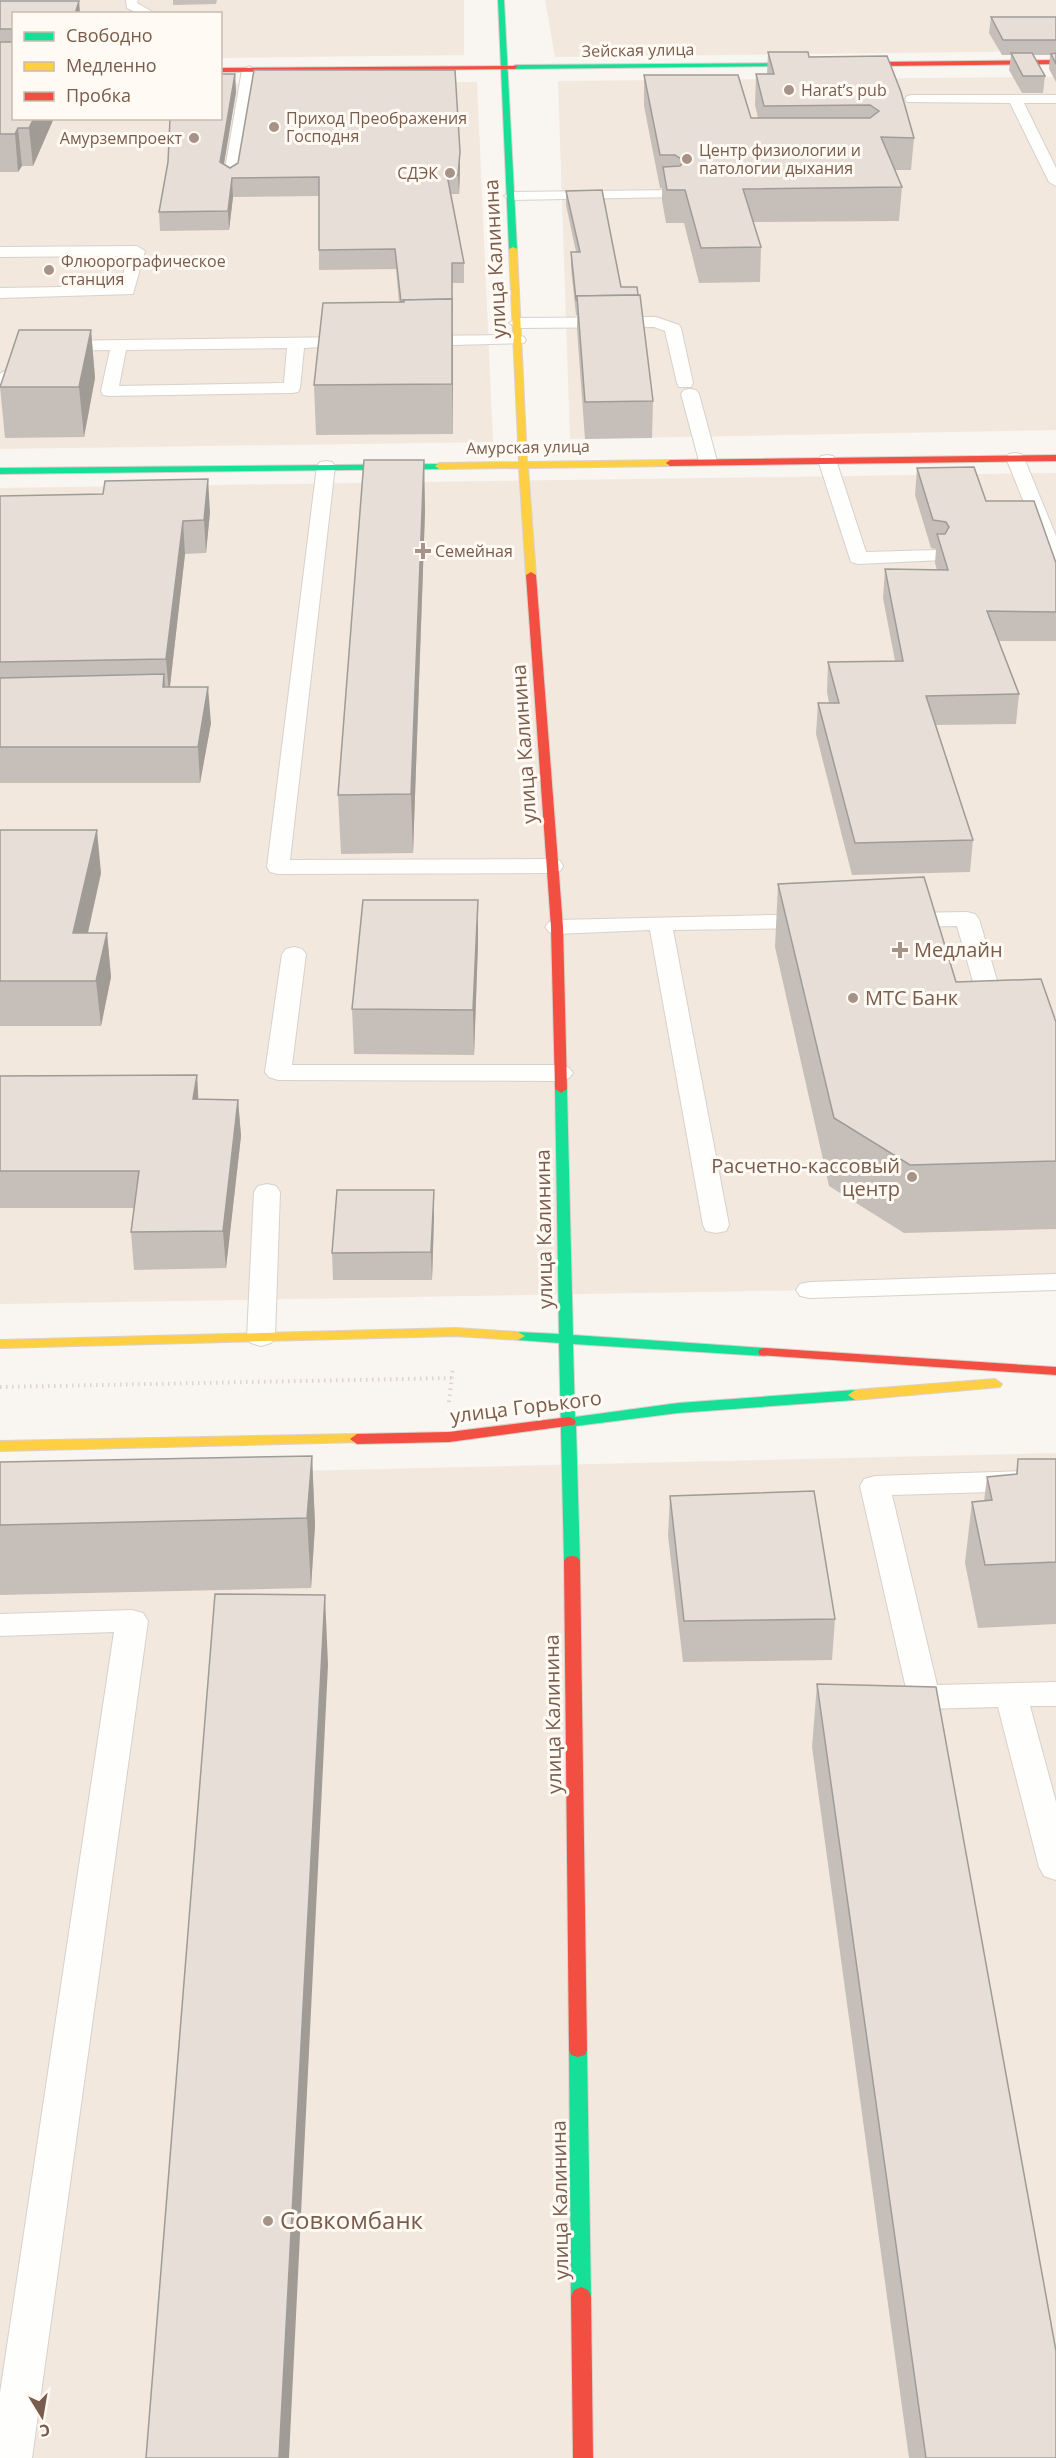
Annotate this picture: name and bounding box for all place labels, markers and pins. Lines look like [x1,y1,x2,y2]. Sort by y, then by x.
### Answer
place label: Harat’s pub [801,79,887,101]
marker: Harat’s pub [782,83,796,97]
place label: Приход Преображения Господня [286,107,467,147]
marker: Приход Преображения Господня [267,120,281,134]
place label: Амурземпроект [60,127,182,149]
marker: Амурземпроект [187,131,201,145]
place label: Центр физиологии и патологии дыхания [699,139,861,179]
marker: Центр физиологии и патологии дыхания [680,152,694,166]
place label: СДЭК [397,162,438,184]
marker: СДЭК [443,166,457,180]
place label: Флюорографическое станция [61,250,226,290]
marker: Флюорографическое станция [42,263,56,277]
place label: Семейная [435,540,513,562]
marker: Семейная [416,544,430,558]
place label: Медлайн [914,936,1003,963]
marker: Медлайн [891,941,909,959]
place label: МТС Банк [865,984,959,1011]
marker: МТС Банк [846,991,860,1005]
place label: Расчетно-кассовый центр [711,1152,900,1202]
marker: Расчетно-кассовый центр [905,1170,919,1184]
place label: Совкомбанк [280,2203,424,2236]
marker: Совкомбанк [261,2214,275,2228]

